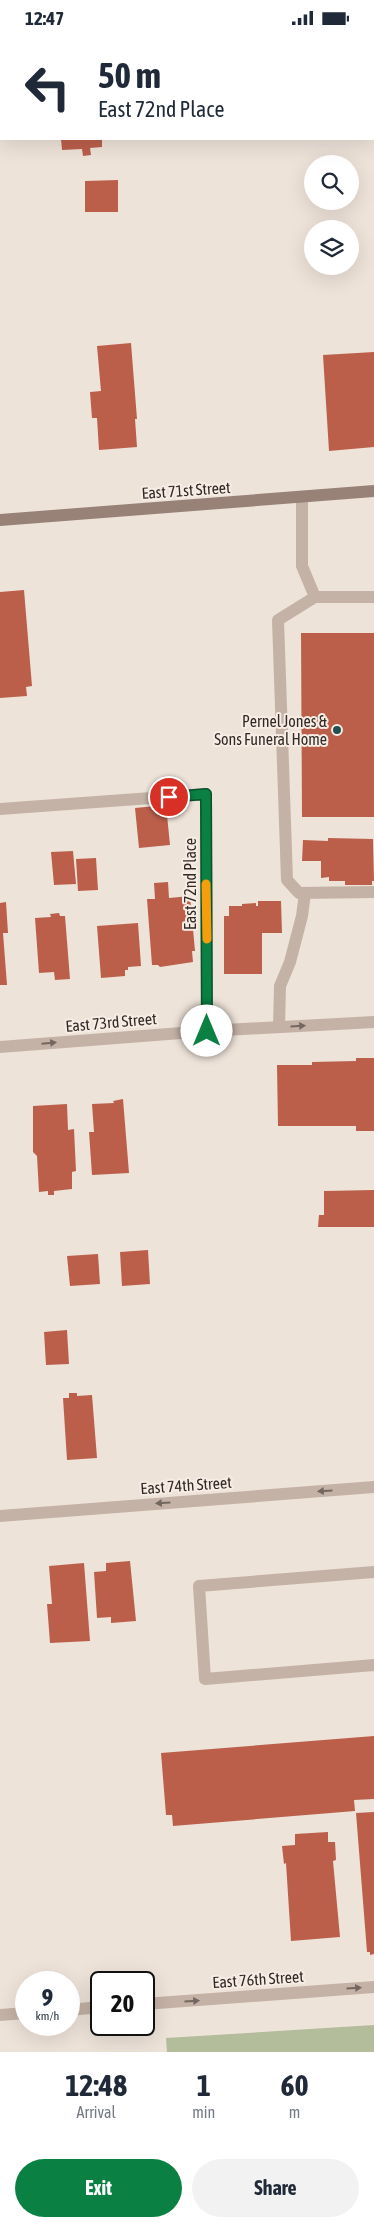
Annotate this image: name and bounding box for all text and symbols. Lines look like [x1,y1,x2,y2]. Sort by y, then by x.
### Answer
text: 12:47 [25,7,64,29]
icon: left [15,55,80,120]
text: 50 m [98,55,161,95]
text: East 72nd Place [98,96,224,122]
map controls [304,155,359,275]
button: search [304,155,359,210]
button: layers [304,220,359,275]
street label: East 71st Street [141,478,232,502]
place label: Pernel Jones & Sons Funeral Home [214,712,328,748]
marker: Pernel Jones & Sons Funeral Home [331,724,343,736]
pin [148,776,190,818]
icon: arrive [155,783,183,811]
street label: East 72nd Place [181,838,199,930]
position arrow [180,1004,232,1056]
street label: East 73rd Street [65,1009,158,1035]
one-way arrow [290,1021,306,1029]
one-way arrow [41,1039,57,1047]
street label: East 74th Street [140,1473,233,1497]
one-way arrow [317,1487,333,1495]
one-way arrow [155,1500,171,1508]
street label: East 76th Street [212,1967,305,1991]
speed limit sign: 20 [90,1971,155,2036]
text: 9 [42,1983,53,2011]
one-way arrow [347,1984,363,1992]
one-way arrow [185,1996,201,2004]
text: km/h [36,2009,59,2023]
text: 12:48 [65,2068,127,2102]
text: 1 [197,2068,211,2102]
text: 60 [281,2068,309,2102]
text: Arrival [77,2103,116,2121]
text: min [192,2103,215,2121]
text: m [289,2103,300,2121]
button: Exit [15,2159,182,2217]
button: Share [192,2159,359,2217]

